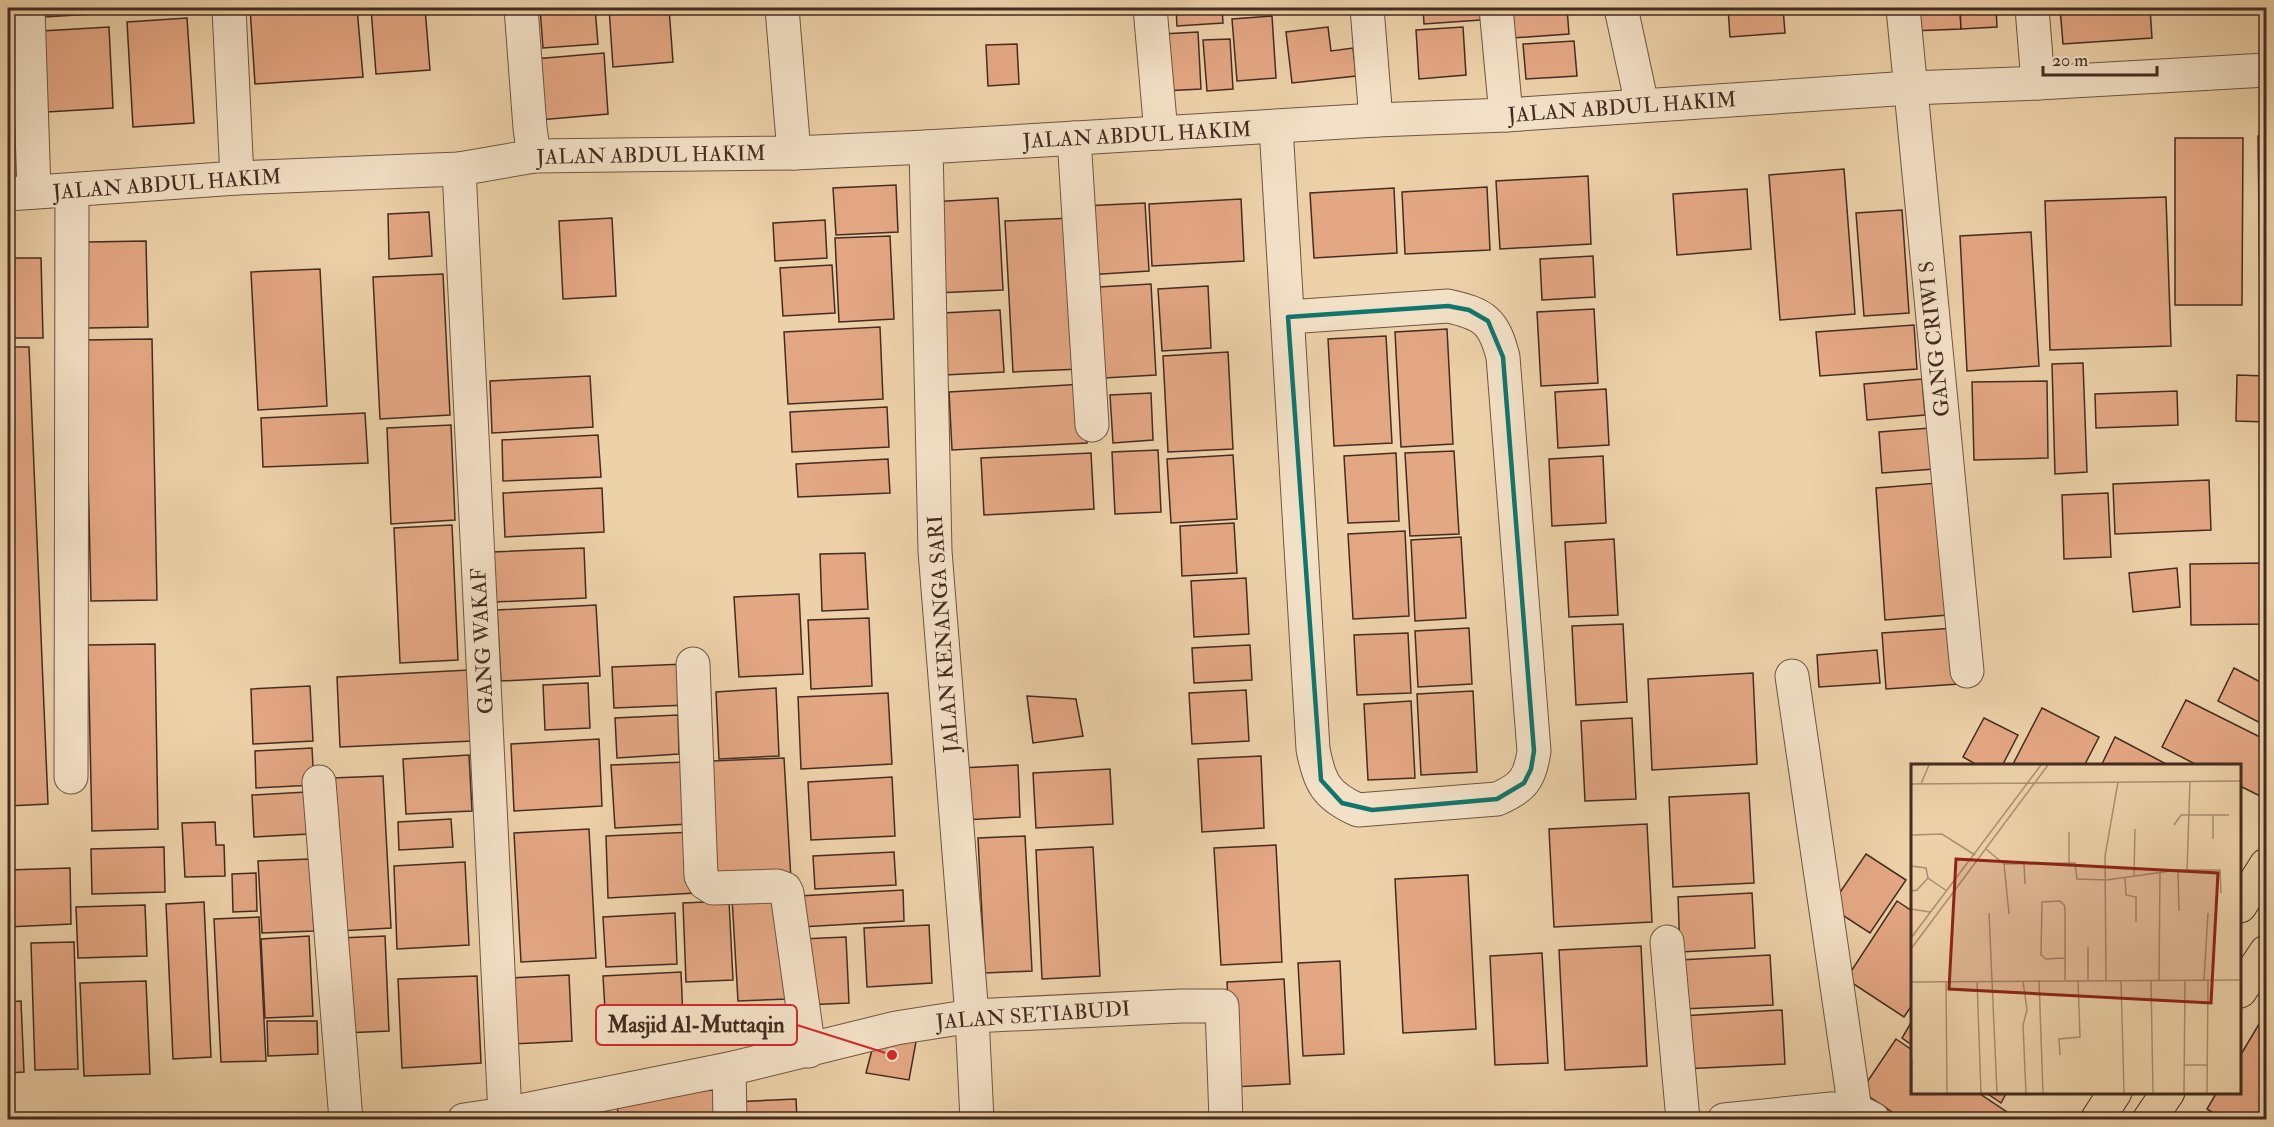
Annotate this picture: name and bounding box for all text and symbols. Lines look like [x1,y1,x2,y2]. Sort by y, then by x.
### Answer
scale bar [2043,39,2157,77]
text: 20 m [2052,49,2088,72]
street label: JALAN ABDUL HAKIM [1506,86,1737,129]
street label: JALAN ABDUL HAKIM [1021,116,1252,155]
street label: JALAN ABDUL HAKIM [535,140,766,171]
street label: JALAN ABDUL HAKIM [51,163,282,206]
street label: GANG CRIWI S [1913,260,1956,418]
street label: JALAN KENANGA SARI [922,514,965,755]
street label: GANG WAKAF [465,567,500,715]
inset map [1911,764,2241,1094]
street label: JALAN SETIABUDI [934,995,1131,1036]
callout: Masjid Al-Muttaqin [596,1005,797,1045]
text: Masjid Al-Muttaqin [606,1011,785,1040]

